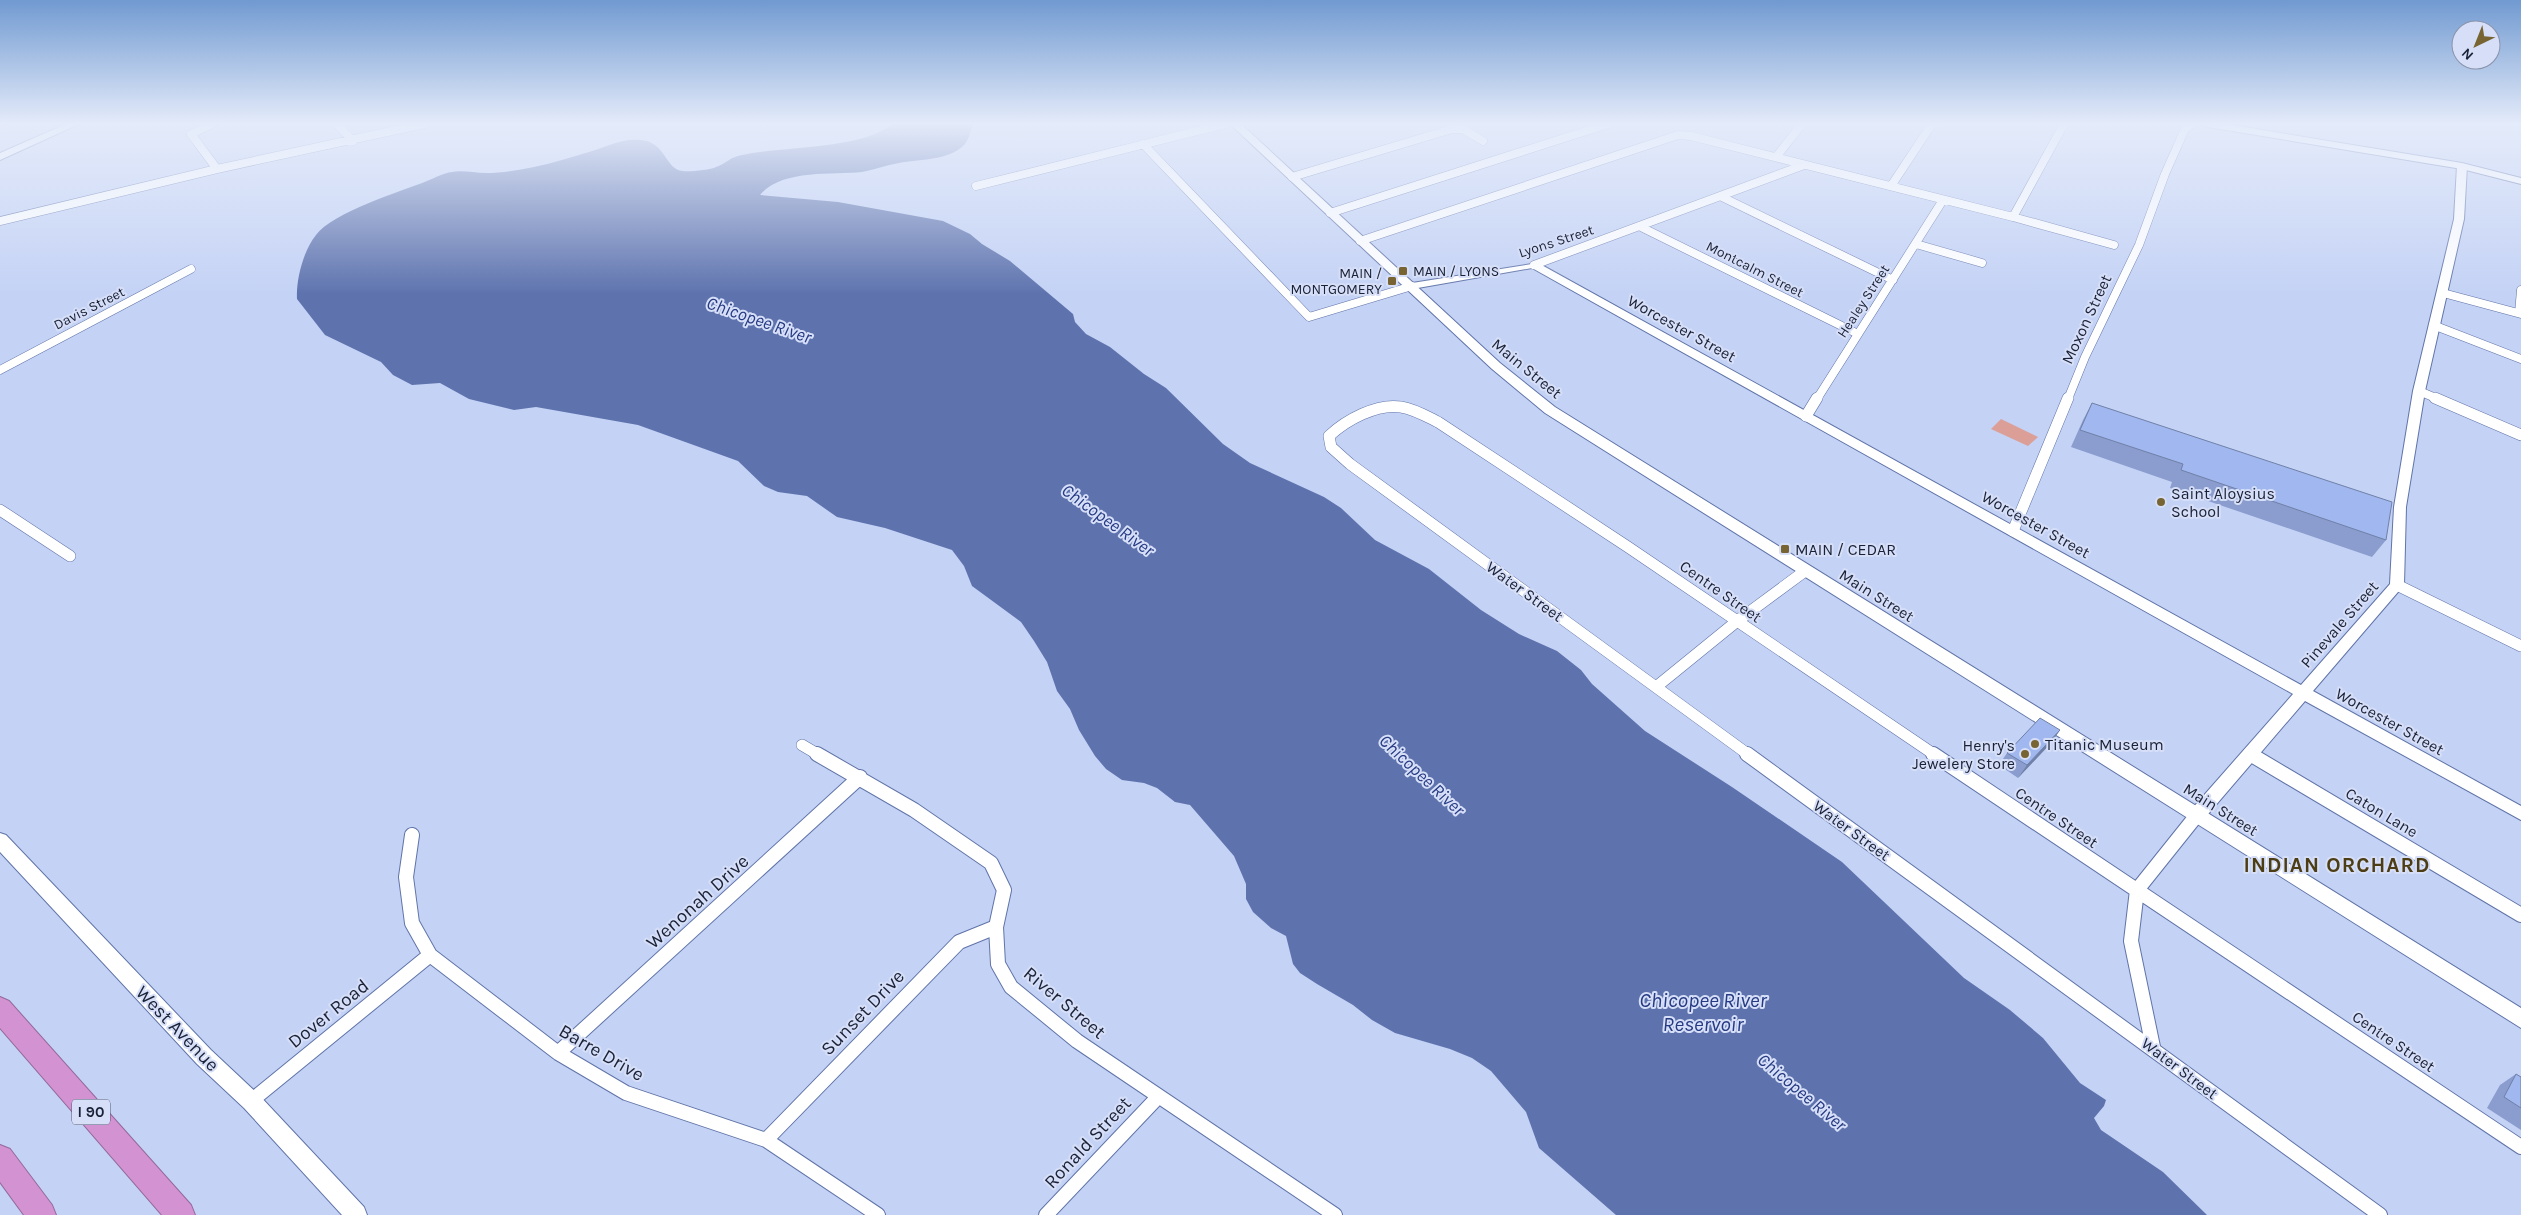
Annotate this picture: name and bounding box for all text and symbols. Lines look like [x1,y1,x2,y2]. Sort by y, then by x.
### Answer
north arrow [2451,20,2501,70]
text: N [2458,44,2477,64]
street label: Lyons Street [1516,221,1596,262]
street label: Montcalm Street [1703,238,1806,301]
street label: Healey Street [1834,262,1893,341]
place label: MAIN / LYONS [1413,263,1499,280]
place label: MAIN / MONTGOMERY [1290,265,1382,298]
marker: MAIN / LYONS [1397,265,1409,277]
street label: Moxon Street [2057,271,2115,367]
marker: MAIN / MONTGOMERY [1386,275,1398,287]
street label: Davis Street [51,283,128,334]
street label: Worcester Street [1624,291,1739,366]
water label: Chicopee River [704,292,815,348]
street label: Main Street [1488,334,1566,402]
water label: Chicopee River [1057,479,1159,562]
place label: Saint Aloysius School [2171,484,2275,521]
street label: Worcester Street [1978,487,2093,562]
marker: Saint Aloysius School [2155,496,2167,508]
place label: MAIN / CEDAR [1795,540,1896,559]
marker: MAIN / CEDAR [1779,543,1791,555]
street label: Centre Street [1676,556,1765,627]
street label: Water Street [1483,557,1567,626]
street label: Main Street [1836,565,1918,626]
street label: Pinevale Street [2297,577,2382,672]
street label: Worcester Street [2332,684,2447,759]
water label: Chicopee River [1375,730,1470,821]
place label: Titanic Museum [2045,735,2164,754]
place label: Henry's Jewelery Store [1912,736,2015,773]
marker: Titanic Museum [2029,738,2041,750]
marker: Henry's Jewelery Store [2019,748,2031,760]
street label: Main Street [2180,779,2262,840]
street label: Centre Street [2012,783,2102,852]
street label: Caton Lane [2342,783,2421,841]
street label: Water Street [1810,796,1894,865]
street label: Wenonah Drive [642,850,753,954]
district label: INDIAN ORCHARD [2244,853,2430,877]
street label: River Street [1019,962,1110,1043]
street label: Sunset Drive [817,965,909,1060]
street label: Dover Road [284,975,373,1053]
street label: West Avenue [131,981,224,1076]
water label: Chicopee River Reservoir [1639,988,1768,1036]
street label: Centre Street [2349,1007,2439,1076]
street label: Barre Drive [555,1020,648,1086]
street label: Water Street [2138,1034,2221,1103]
water label: Chicopee River [1753,1048,1852,1136]
street label: Ronald Street [1040,1092,1136,1193]
road number: I 90 [72,1100,110,1124]

